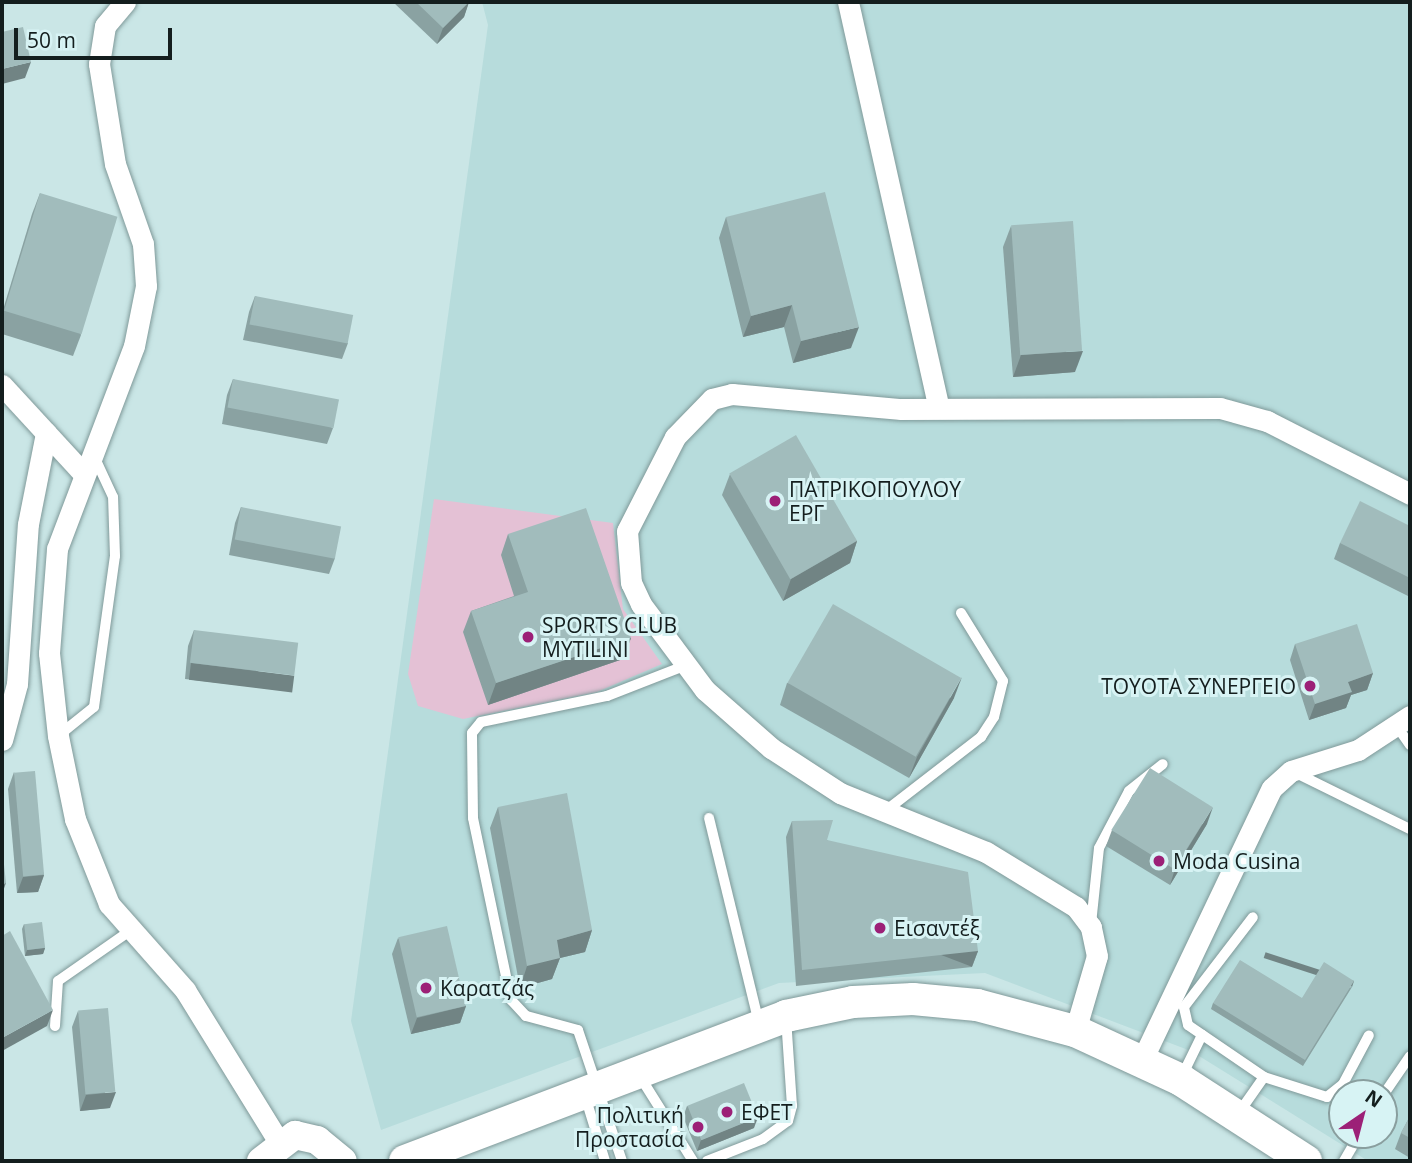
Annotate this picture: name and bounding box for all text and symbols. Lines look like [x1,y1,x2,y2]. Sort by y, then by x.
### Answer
scale bar [18,14,175,58]
text: 50 m [27,26,76,54]
place label: ΠΑΤΡΙΚΟΠΟΥΛΟΥ ΕΡΓ [789,476,961,526]
marker: ΠΑΤΡΙΚΟΠΟΥΛΟΥ ΕΡΓ [767,493,783,509]
place label: SPORTS CLUB MYTILINI [542,612,677,662]
marker: SPORTS CLUB MYTILINI [520,629,536,645]
place label: ΤΟΥΟΤΑ ΣΥΝΕΡΓΕΙΟ [1101,673,1296,699]
marker: ΤΟΥΟΤΑ ΣΥΝΕΡΓΕΙΟ [1302,678,1318,694]
place label: Moda Cusina [1173,848,1300,874]
marker: Moda Cusina [1151,853,1167,869]
place label: Εισαντέξ [894,915,980,941]
marker: Εισαντέξ [872,920,888,936]
place label: Καρατζάς [440,975,534,1001]
marker: Καρατζάς [418,980,434,996]
north arrow [1328,1079,1398,1149]
text: N [1360,1083,1388,1114]
place label: ΕΦΕΤ [741,1099,793,1125]
place label: Πολιτική Προστασία [575,1102,684,1152]
marker: ΕΦΕΤ [719,1104,735,1120]
marker: Πολιτική Προστασία [690,1119,706,1135]

